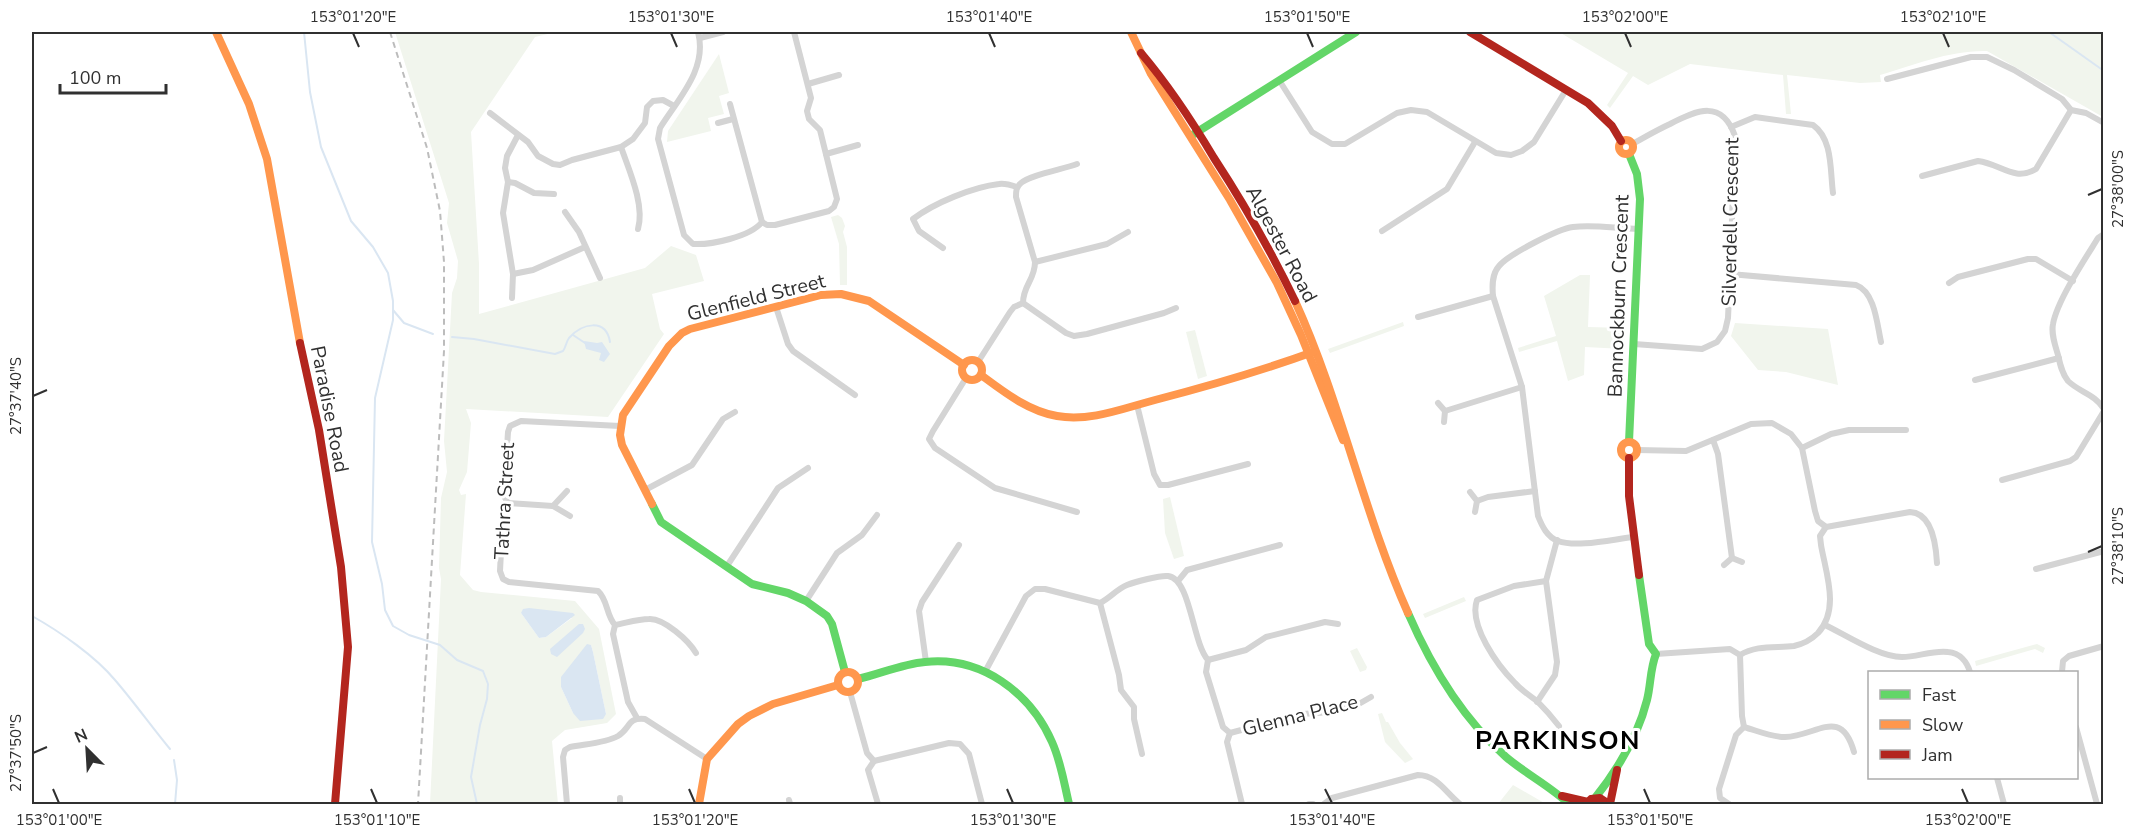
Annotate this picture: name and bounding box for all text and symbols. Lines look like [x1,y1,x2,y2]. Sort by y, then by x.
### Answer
text: 153°01'20"E [310,7,396,27]
text: 153°01'30"E [628,7,714,27]
text: 153°01'40"E [946,7,1032,27]
text: 153°01'50"E [1264,7,1350,27]
text: 153°02'00"E [1582,7,1668,27]
text: 153°02'10"E [1900,7,1986,27]
scale bar [60,57,166,95]
text: 100 m [69,66,121,90]
street label: Silverdell Crescent [1716,137,1745,307]
text: 27°38'00"S [2108,150,2128,228]
street label: Algester Road [1239,181,1324,307]
street label: Bannockburn Crescent [1601,193,1636,398]
street label: Glenfield Street [684,267,829,328]
street label: Paradise Road [304,343,355,475]
text: 27°37'40"S [6,357,26,435]
street label: Tathra Street [488,441,521,560]
text: 27°38'10"S [2108,507,2128,585]
legend [1868,671,2078,779]
text: Fast [1922,683,1957,707]
street label: Glenna Place [1239,688,1361,743]
text: Slow [1922,713,1963,737]
text: 27°37'50"S [6,714,26,792]
north arrow [57,719,117,779]
district label: PARKINSON [1475,723,1641,758]
text: N [71,724,91,749]
text: Jam [1921,743,1953,767]
text: 153°01'00"E [16,810,102,830]
text: 153°01'10"E [334,810,420,830]
text: 153°01'20"E [652,810,738,830]
text: 153°01'30"E [970,810,1056,830]
text: 153°01'40"E [1289,810,1375,830]
text: 153°01'50"E [1607,810,1693,830]
text: 153°02'00"E [1925,810,2011,830]

